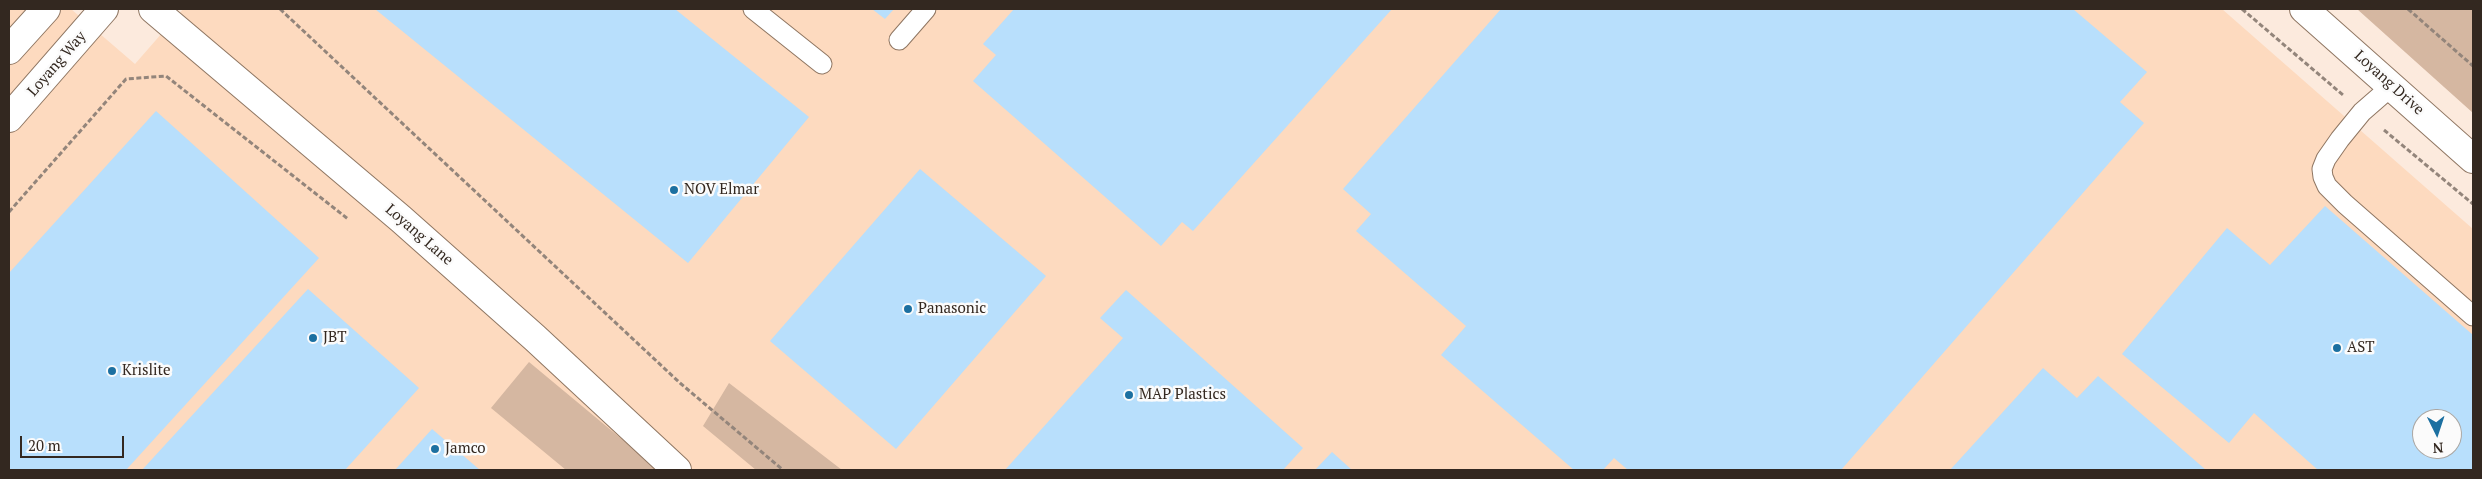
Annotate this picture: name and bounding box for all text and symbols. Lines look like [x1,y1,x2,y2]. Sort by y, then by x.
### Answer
street label: Loyang Way [24,28,90,100]
street label: Loyang Drive [2350,47,2428,119]
place label: NOV Elmar [684,181,759,199]
marker: NOV Elmar [668,184,680,196]
street label: Loyang Lane [381,201,457,269]
place label: Panasonic [918,300,986,318]
marker: Panasonic [902,303,914,315]
place label: JBT [323,329,347,347]
marker: JBT [307,332,319,344]
place label: AST [2347,339,2375,357]
marker: AST [2331,342,2343,354]
place label: Krislite [122,362,171,380]
marker: Krislite [106,365,118,377]
place label: MAP Plastics [1139,386,1226,404]
marker: MAP Plastics [1123,389,1135,401]
north arrow [2412,409,2462,459]
scale bar [22,426,126,458]
text: 20 m [28,435,61,455]
text: N [2432,439,2444,458]
place label: Jamco [445,440,486,458]
marker: Jamco [429,443,441,455]

